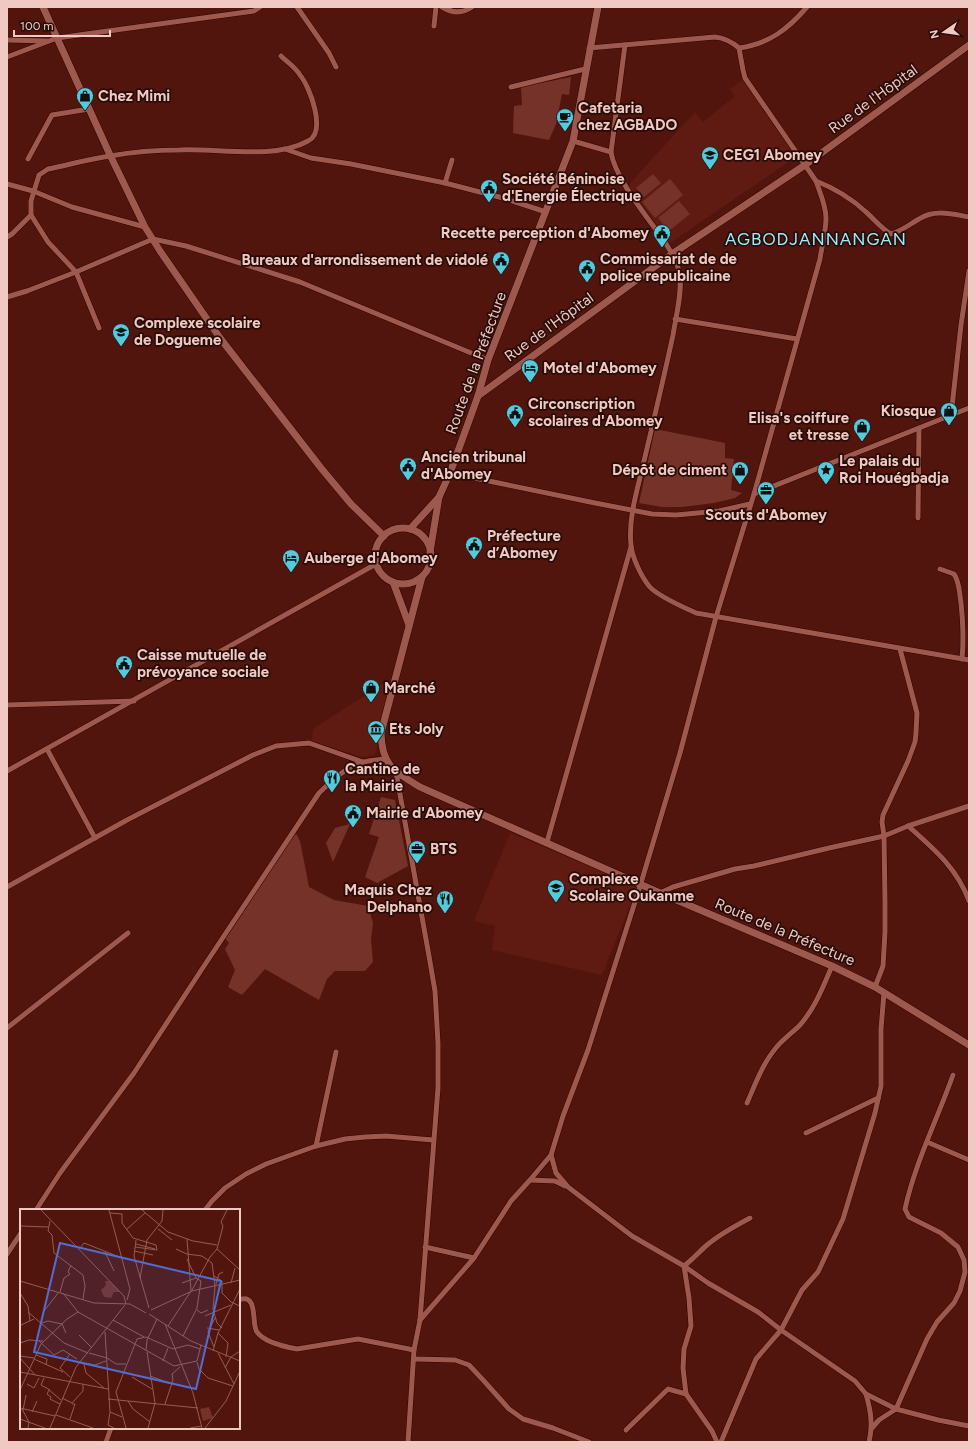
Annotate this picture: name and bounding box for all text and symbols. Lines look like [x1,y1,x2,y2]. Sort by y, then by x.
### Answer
scale bar [14,12,110,38]
north arrow [924,12,964,52]
text: 100 m [20,19,54,33]
text: N [927,29,942,40]
street label: Rue de l'Hôpital [825,61,921,137]
shop icon: Chez Mimi [75,86,95,111]
place label: Chez Mimi [98,87,170,105]
place label: Cafetaria chez AGBADO [578,99,677,134]
cafe icon: Cafetaria chez AGBADO [555,107,575,132]
school or university icon: CEG1 Abomey [700,145,720,170]
place label: CEG1 Abomey [723,146,822,164]
place label: Société Béninoise d'Energie Électrique [502,170,642,205]
public building icon: Société Béninoise d'Energie Électrique [479,178,499,203]
public building icon: Recette perception d'Abomey [652,223,672,248]
place label: Recette perception d'Abomey [441,224,649,242]
district label: AGBODJANNANGAN [725,229,907,249]
public building icon: Bureaux d'arrondissement de vidolé [491,250,511,275]
place label: Commissariat de de police republicaine [600,250,738,285]
place label: Bureaux d'arrondissement de vidolé [242,251,489,269]
public building icon: Commissariat de de police republicaine [577,258,597,283]
street label: Route de la Préfecture [442,289,510,437]
street label: Rue de l'Hôpital [501,289,597,365]
place label: Complexe scolaire de Dogueme [134,314,261,349]
school or university icon: Complexe scolaire de Dogueme [111,322,131,347]
hotel icon: Motel d'Abomey [520,358,540,383]
place label: Motel d'Abomey [543,359,657,377]
place label: Circonscription scolaires d'Abomey [528,395,663,430]
shop icon: Kiosque [939,401,959,426]
place label: Kiosque [881,402,937,420]
public building icon: Circonscription scolaires d'Abomey [505,403,525,428]
place label: Elisa's coiffure et tresse [748,409,850,444]
shop icon: Elisa's coiffure et tresse [852,417,872,442]
place label: Ancien tribunal d'Abomey [421,448,526,483]
place label: Le palais du Roi Houégbadja [839,452,949,487]
public building icon: Ancien tribunal d'Abomey [398,456,418,481]
shop icon: Dépôt de ciment [730,460,750,485]
place icon: Le palais du Roi Houégbadja [816,460,836,485]
place label: Dépôt de ciment [612,461,727,479]
office icon: Scouts d'Abomey [756,480,776,505]
place label: Scouts d'Abomey [705,506,827,524]
place label: Préfecture d’Abomey [487,527,562,562]
public building icon: Préfecture d’Abomey [464,535,484,560]
hotel icon: Auberge d'Abomey [281,548,301,573]
place label: Auberge d'Abomey [304,549,438,567]
place label: Caisse mutuelle de prévoyance sociale [137,646,270,681]
public building icon: Caisse mutuelle de prévoyance sociale [114,654,134,679]
shop icon: Marché [361,678,381,703]
place label: Marché [384,679,436,697]
museum icon: Ets Joly [366,719,386,744]
place label: Ets Joly [389,720,444,738]
place label: Cantine de la Mairie [345,760,421,795]
restaurant icon: Cantine de la Mairie [322,768,342,793]
public building icon: Mairie d'Abomey [343,803,363,828]
place label: Mairie d'Abomey [366,804,483,822]
office icon: BTS [407,839,427,864]
place label: BTS [430,840,457,858]
place label: Complexe Scolaire Oukanme [569,870,695,905]
school or university icon: Complexe Scolaire Oukanme [546,878,566,903]
place label: Maquis Chez Delphano [344,881,432,916]
restaurant icon: Maquis Chez Delphano [435,889,455,914]
street label: Route de la Préfecture [712,894,858,970]
inset map [20,1209,240,1429]

